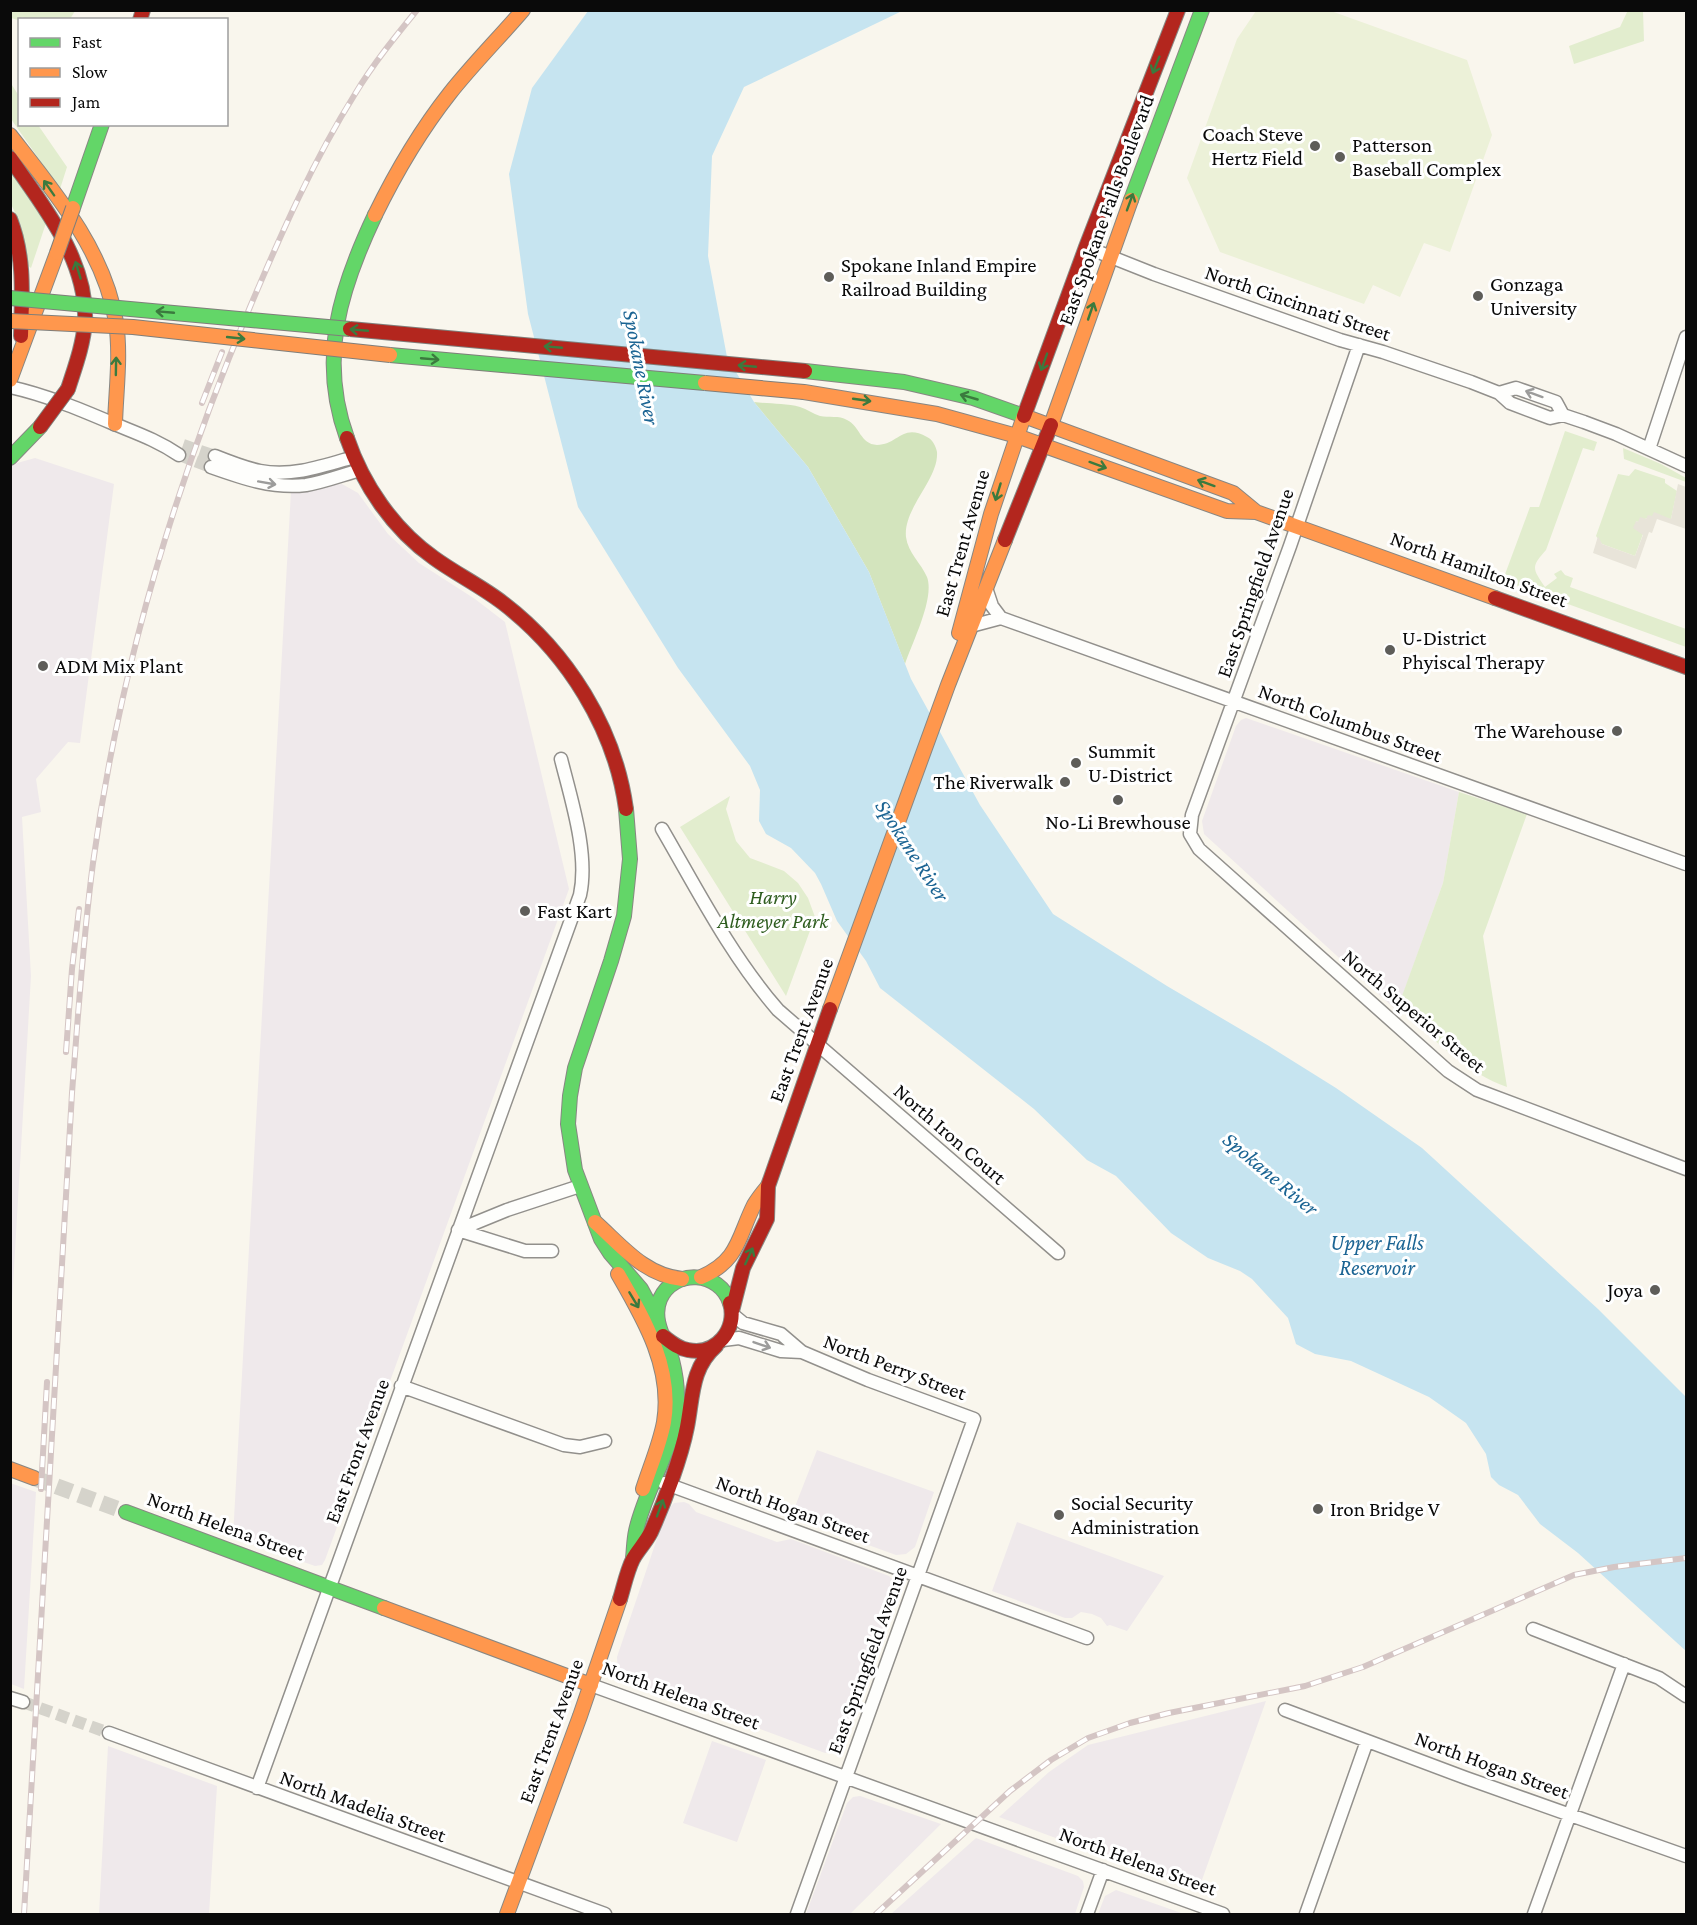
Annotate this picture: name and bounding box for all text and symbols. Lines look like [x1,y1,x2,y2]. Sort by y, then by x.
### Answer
legend [18,18,228,126]
text: Fast [72,32,103,52]
one-way arrow [1150,55,1161,74]
text: Slow [72,62,108,82]
street label: East Spokane Falls Boulevard [1053,91,1159,329]
text: Jam [70,92,101,112]
place label: Coach Steve Hertz Field [1202,122,1303,170]
place label: Patterson Baseball Complex [1352,133,1501,181]
marker: Coach Steve Hertz Field [1308,139,1322,153]
marker: Patterson Baseball Complex [1333,150,1347,164]
one-way arrow [43,180,55,196]
one-way arrow [1126,193,1137,212]
place label: Spokane Inland Empire Railroad Building [841,253,1037,301]
street label: North Cincinnati Street [1202,260,1395,346]
one-way arrow [72,261,83,280]
marker: Spokane Inland Empire Railroad Building [822,270,836,284]
place label: Gonzaga University [1490,272,1577,320]
marker: Gonzaga University [1471,289,1485,303]
one-way arrow [1087,302,1098,321]
one-way arrow [155,306,175,317]
water label: Spokane River [618,307,665,428]
one-way arrow [349,324,369,335]
one-way arrow [226,333,246,344]
one-way arrow [544,341,564,352]
one-way arrow [1038,352,1049,370]
one-way arrow [420,354,440,365]
one-way arrow [110,356,122,376]
one-way arrow [738,360,758,371]
one-way arrow [1526,388,1544,399]
one-way arrow [960,391,979,402]
one-way arrow [851,395,871,406]
one-way arrow [1089,461,1107,472]
street label: East Trent Avenue [930,467,994,619]
one-way arrow [1198,476,1216,487]
one-way arrow [257,478,277,489]
one-way arrow [992,482,1003,501]
street label: East Springfield Avenue [1211,485,1299,681]
street label: North Hamilton Street [1387,526,1572,613]
place label: U-District Phyiscal Therapy [1402,626,1545,674]
marker: U-District Phyiscal Therapy [1383,643,1397,657]
place label: ADM Mix Plant [55,654,184,678]
marker: ADM Mix Plant [36,659,50,673]
street label: North Columbus Street [1255,679,1446,768]
place label: The Warehouse [1475,719,1605,743]
marker: The Warehouse [1610,724,1624,738]
place label: Summit U-District [1088,739,1173,787]
marker: Summit U-District [1069,756,1083,770]
place label: The Riverwalk [933,770,1053,794]
marker: The Riverwalk [1058,775,1072,789]
marker: No-Li Brewhouse [1111,793,1125,807]
water label: Spokane River [870,795,956,907]
place label: No-Li Brewhouse [1045,810,1191,834]
park label: Harry Altmeyer Park [717,885,829,933]
place label: Fast Kart [537,899,613,923]
marker: Fast Kart [518,904,532,918]
street label: North Superior Street [1338,944,1491,1078]
street label: East Trent Avenue [764,955,838,1105]
street label: North Iron Court [889,1079,1012,1190]
water label: Spokane River [1218,1126,1324,1221]
water label: Upper Falls Reservoir [1330,1230,1424,1280]
one-way arrow [743,1247,755,1265]
place label: Joya [1605,1278,1643,1302]
marker: Joya [1648,1283,1662,1297]
one-way arrow [628,1291,640,1308]
street label: North Perry Street [820,1329,971,1406]
one-way arrow [753,1340,772,1351]
street label: East Front Avenue [320,1376,394,1526]
street label: North Hogan Street [713,1470,874,1548]
street label: North Helena Street [144,1486,309,1566]
place label: Social Security Administration [1071,1491,1199,1539]
place label: Iron Bridge V [1330,1497,1440,1521]
one-way arrow [655,1500,666,1518]
marker: Iron Bridge V [1311,1502,1325,1516]
marker: Social Security Administration [1052,1508,1066,1522]
street label: East Springfield Avenue [822,1563,912,1757]
street label: North Helena Street [599,1655,764,1735]
street label: East Trent Avenue [514,1656,588,1806]
street label: North Hogan Street [1412,1726,1573,1804]
street label: North Madelia Street [277,1765,450,1848]
street label: North Helena Street [1056,1821,1221,1901]

